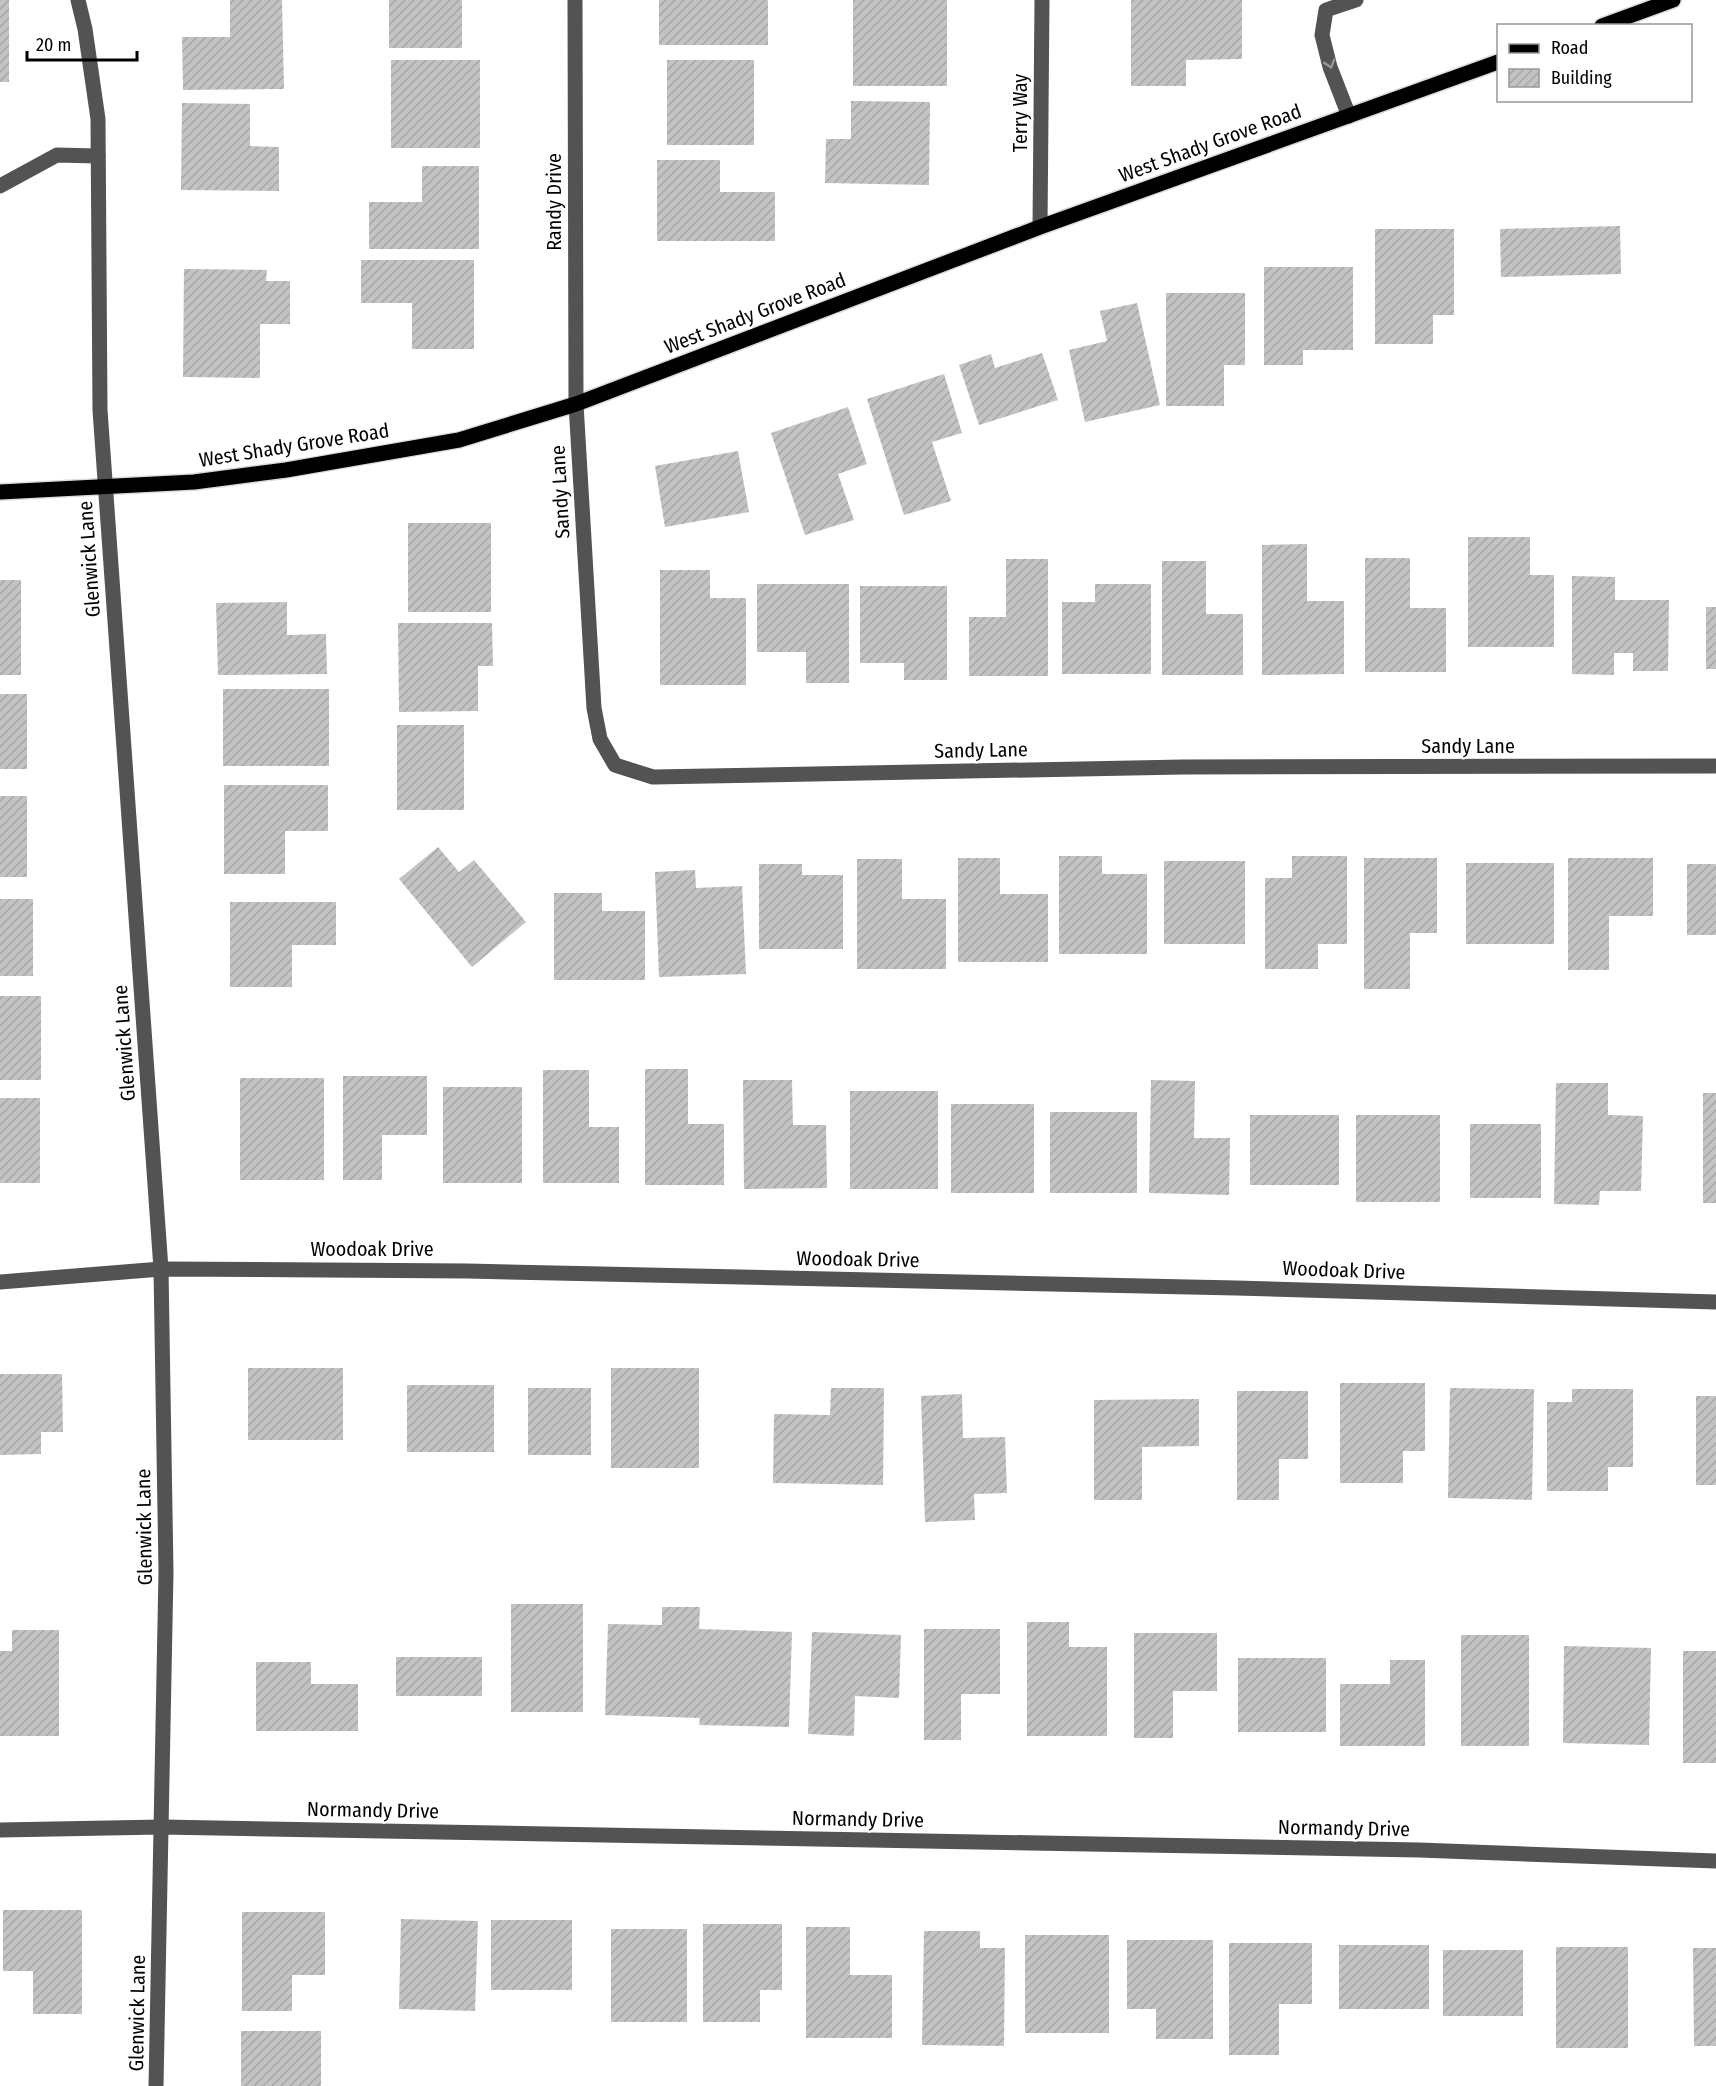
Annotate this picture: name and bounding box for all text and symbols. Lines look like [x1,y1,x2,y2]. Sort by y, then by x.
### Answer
scale bar [27,24,136,62]
legend [1497,24,1692,102]
text: 20 m [36,34,71,56]
text: Road [1551,37,1588,59]
one-way arrow [1323,58,1335,69]
text: Building [1551,67,1612,89]
street label: Terry Way [1008,74,1032,152]
street label: West Shady Grove Road [1116,99,1304,187]
street label: Randy Drive [542,153,566,251]
street label: West Shady Grove Road [661,267,849,359]
street label: West Shady Grove Road [197,418,391,472]
street label: Sandy Lane [546,445,574,539]
street label: Glenwick Lane [73,500,105,618]
street label: Sandy Lane [1421,734,1515,758]
street label: Sandy Lane [934,737,1028,763]
street label: Glenwick Lane [108,984,140,1102]
street label: Woodoak Drive [310,1237,434,1261]
street label: Woodoak Drive [796,1246,920,1272]
street label: Woodoak Drive [1282,1256,1406,1284]
street label: Glenwick Lane [131,1468,157,1586]
street label: Normandy Drive [307,1797,439,1823]
street label: Normandy Drive [792,1806,924,1832]
street label: Normandy Drive [1278,1815,1410,1841]
street label: Glenwick Lane [124,1954,150,2072]

